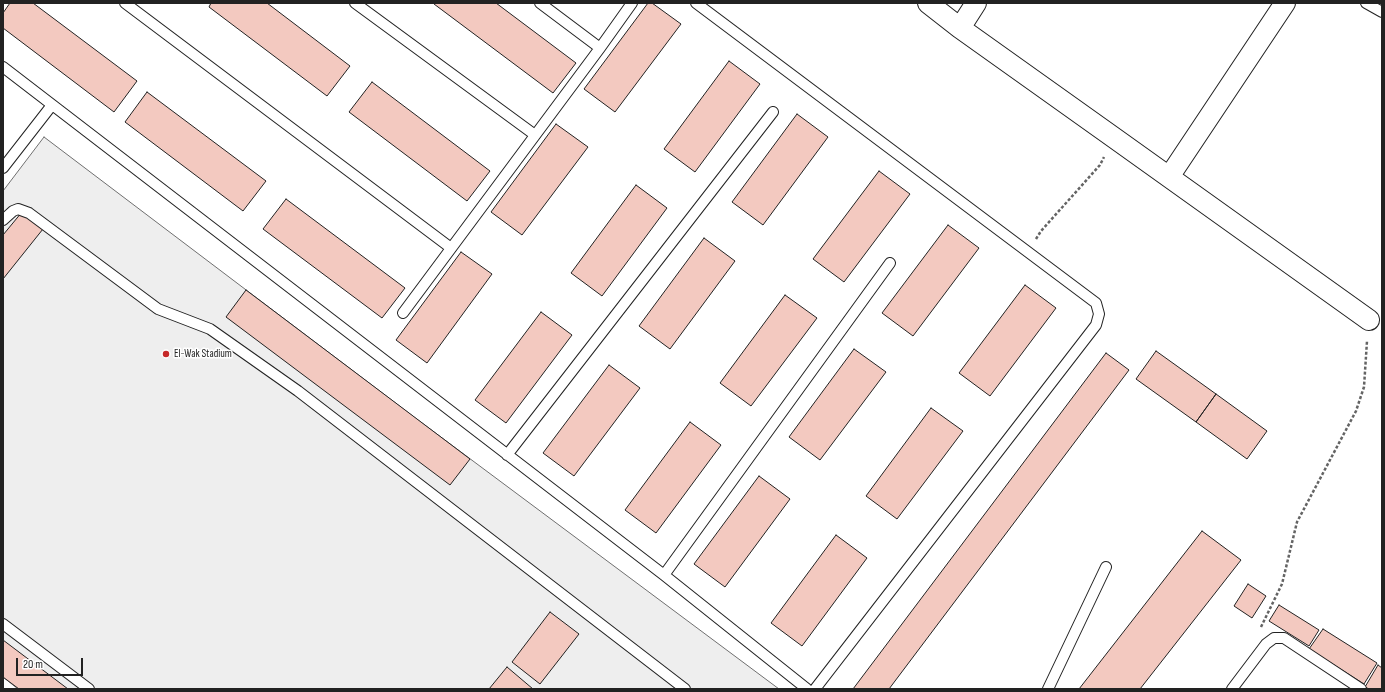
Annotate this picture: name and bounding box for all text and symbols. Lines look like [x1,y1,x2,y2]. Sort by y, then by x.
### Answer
place label: El-Wak Stadium [174,347,232,361]
marker: El-Wak Stadium [161,349,171,359]
scale bar [18,650,85,676]
text: 20 m [23,657,43,672]

